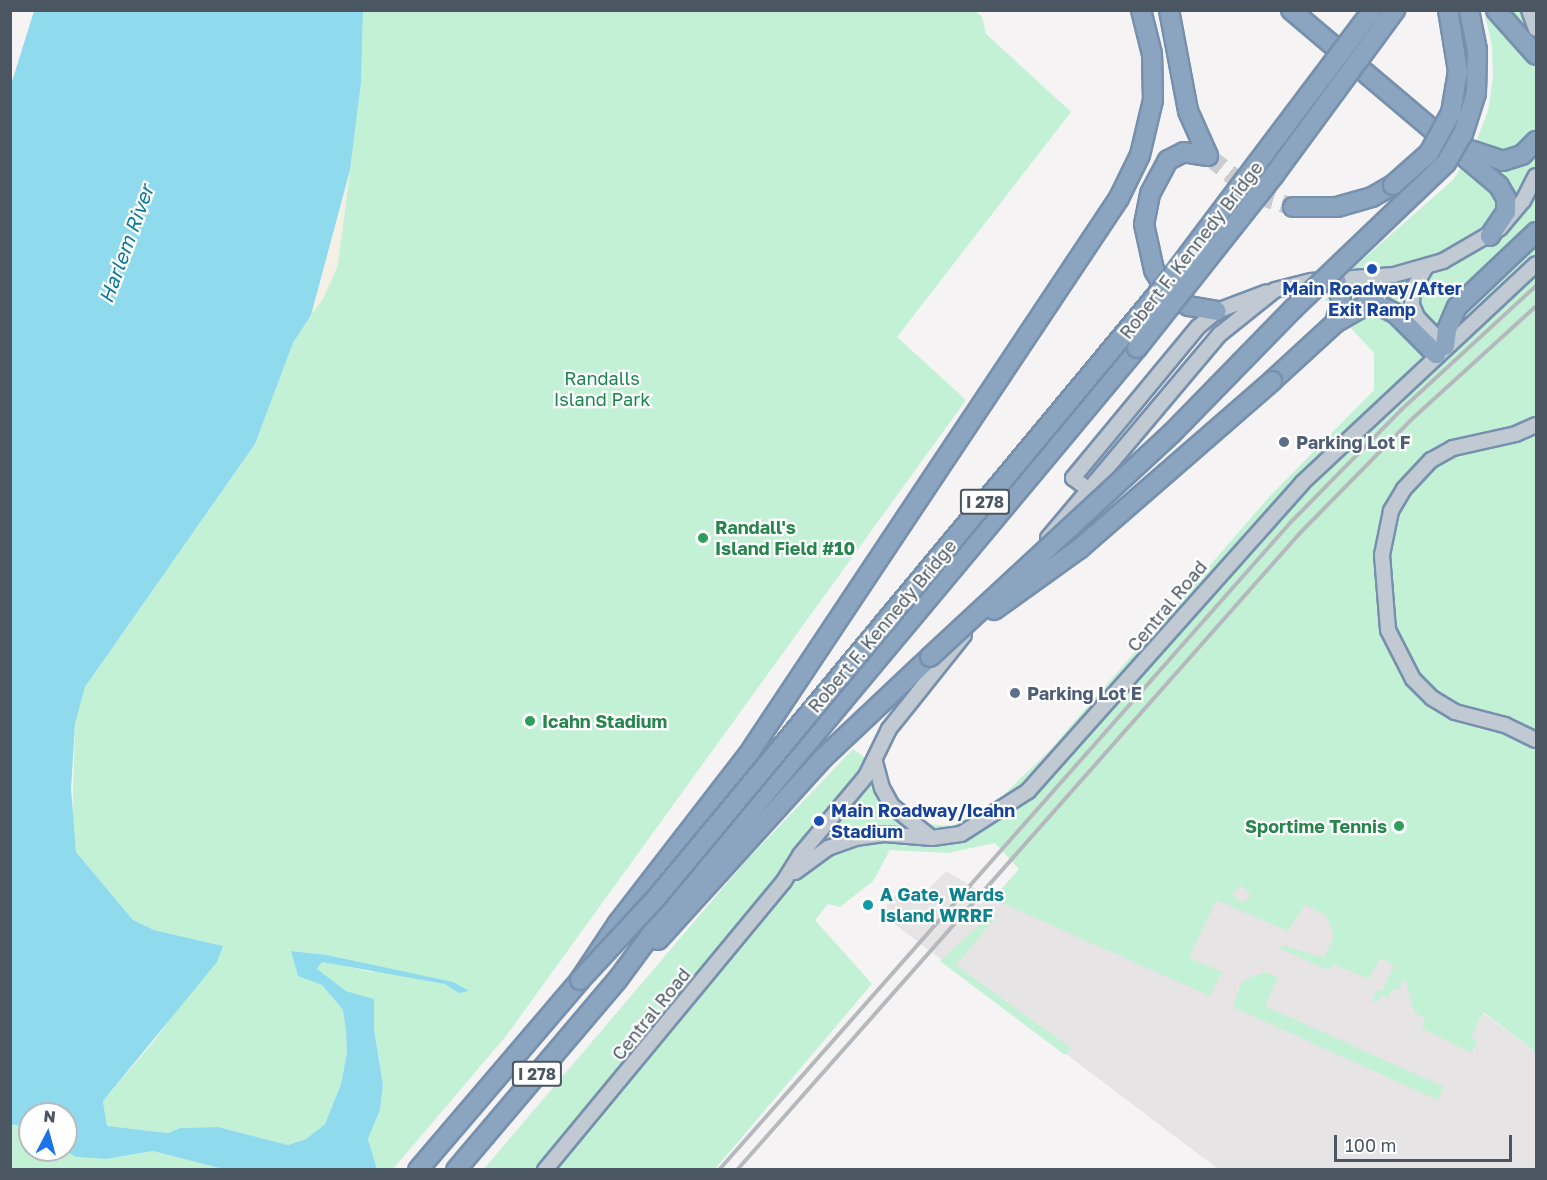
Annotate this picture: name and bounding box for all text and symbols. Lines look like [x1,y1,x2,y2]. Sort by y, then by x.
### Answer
street label: Robert F. Kennedy Bridge [1115,157,1267,343]
water label: Harlem River [94,182,158,306]
marker: Main Roadway/After Exit Ramp [1365,262,1379,276]
place label: Main Roadway/After Exit Ramp [1282,278,1462,320]
park label: Randalls Island Park [554,368,650,410]
place label: Parking Lot F [1296,431,1410,453]
marker: Parking Lot F [1277,435,1291,449]
road number: I 278 [960,489,1010,515]
place label: Randall's Island Field #10 [715,517,855,560]
marker: Randall's Island Field #10 [696,531,710,545]
street label: Robert F. Kennedy Bridge [803,535,961,717]
street label: Central Road [1123,556,1211,656]
place label: Parking Lot E [1027,682,1142,704]
marker: Parking Lot E [1008,686,1022,700]
place label: Icahn Stadium [542,710,667,732]
marker: Icahn Stadium [523,714,537,728]
place label: Main Roadway/Icahn Stadium [831,800,1015,842]
marker: Main Roadway/Icahn Stadium [812,814,826,828]
place label: Sportime Tennis [1245,815,1387,837]
marker: Sportime Tennis [1392,819,1406,833]
place label: A Gate, Wards Island WRRF [880,884,1004,926]
marker: A Gate, Wards Island WRRF [861,898,875,912]
street label: Central Road [607,964,695,1064]
road number: I 278 [512,1061,562,1087]
north arrow [18,1102,78,1162]
text: N [43,1106,57,1127]
scale bar [1337,1123,1516,1161]
text: 100 m [1345,1134,1396,1156]

